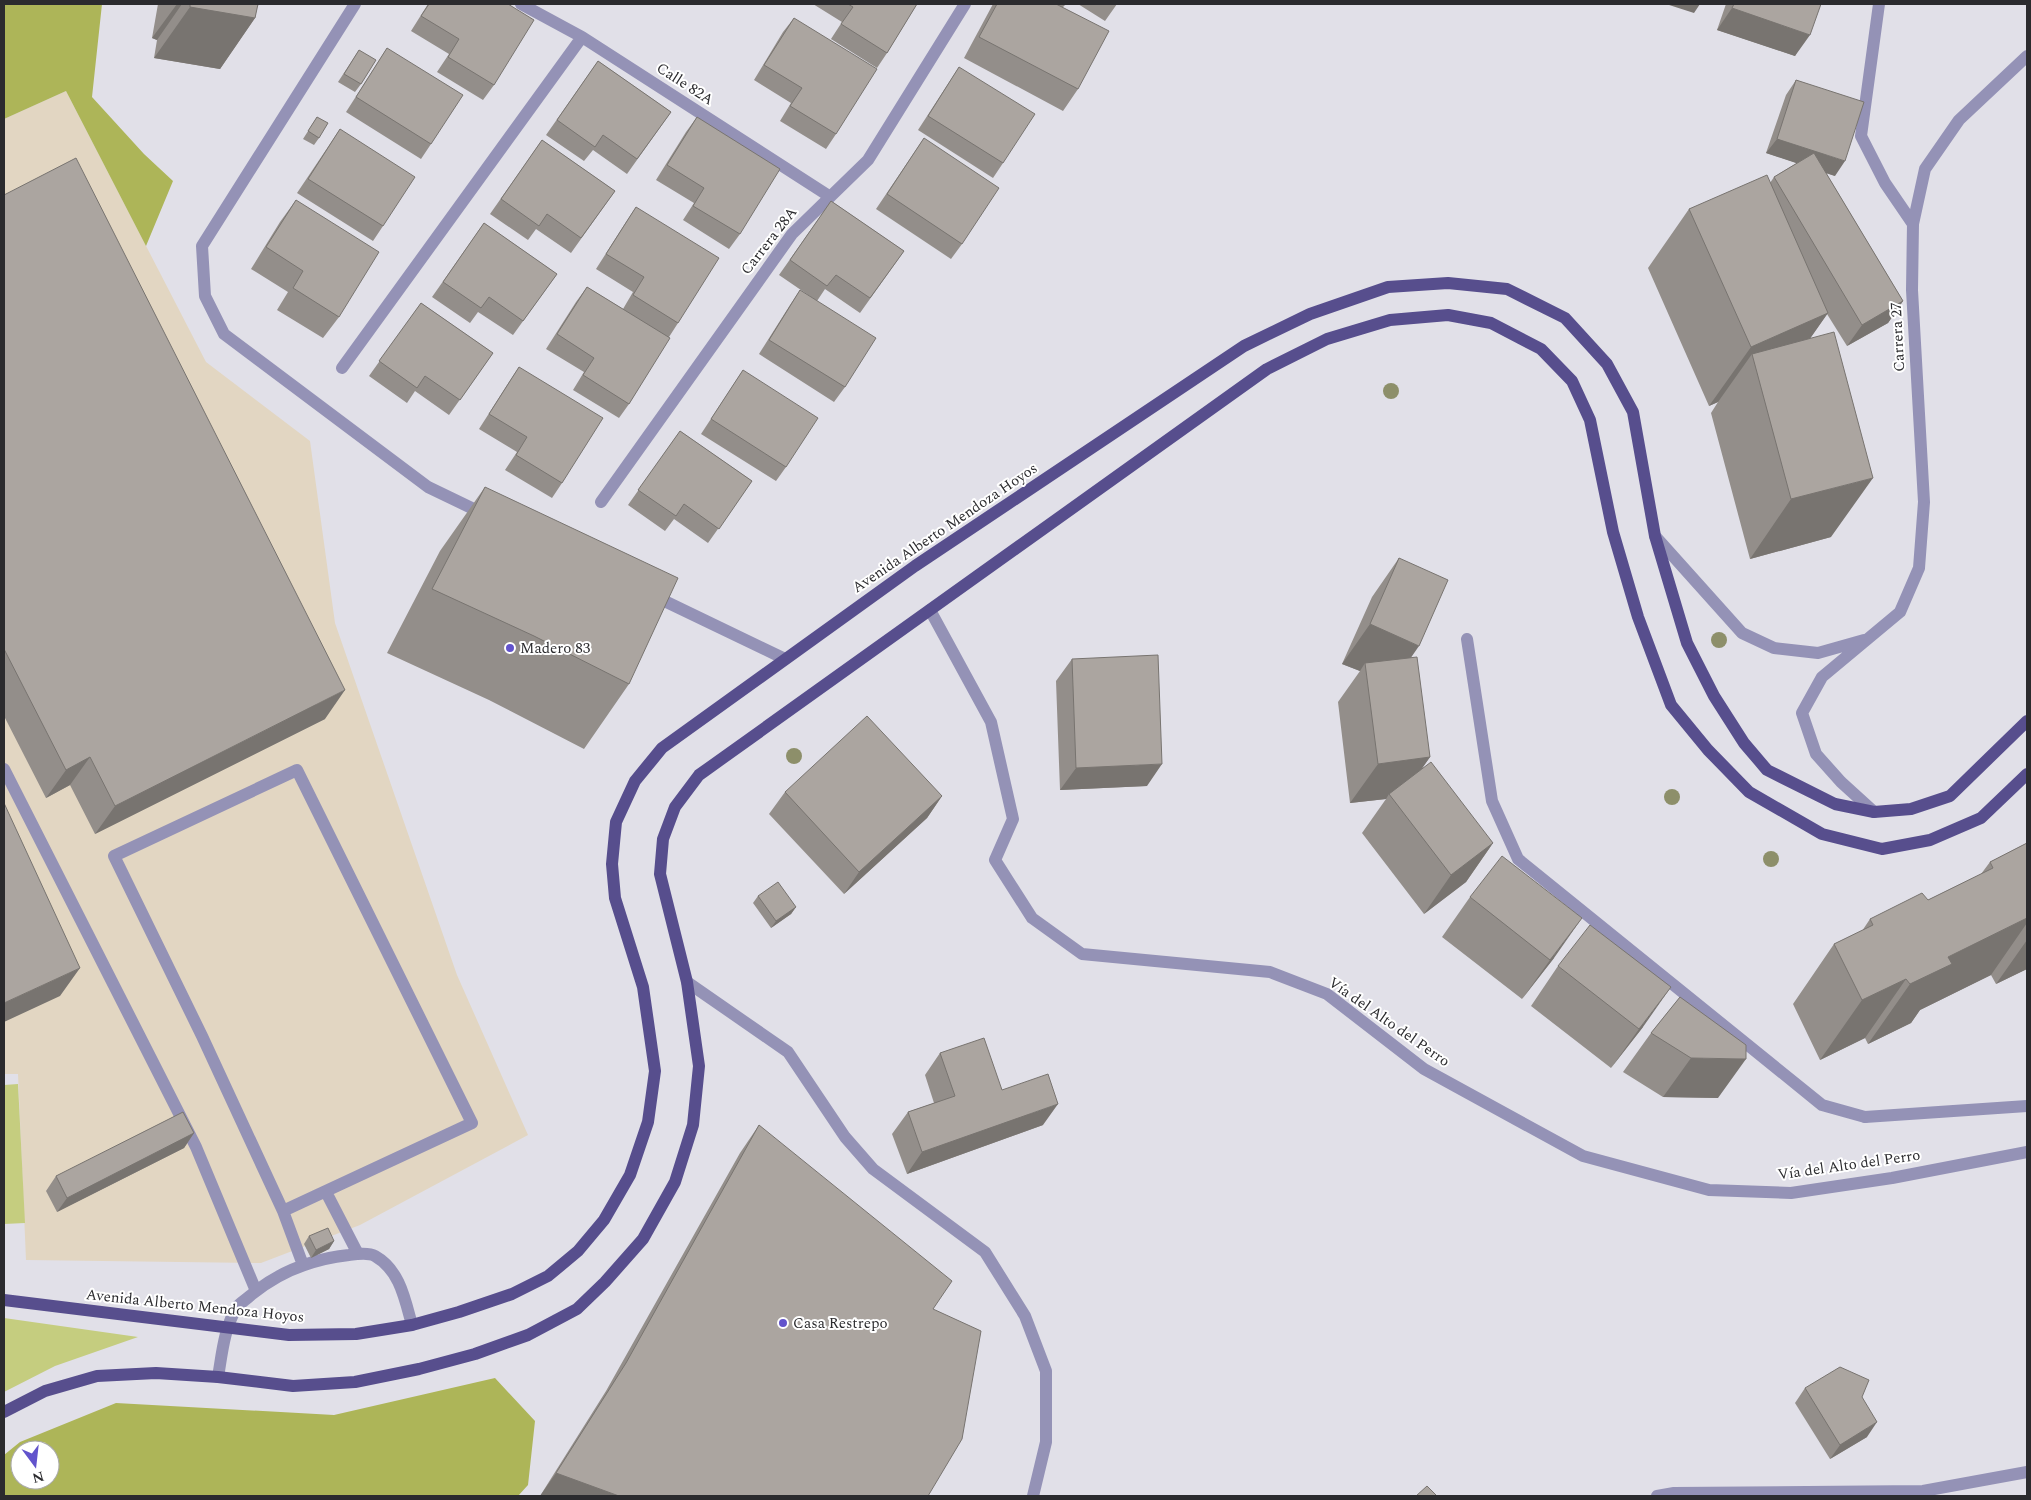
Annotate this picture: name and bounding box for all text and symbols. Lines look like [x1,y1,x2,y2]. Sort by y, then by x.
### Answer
street label: Calle 82A [652,57,718,111]
street label: Carrera 28A [735,202,803,280]
street label: Carrera 27 [1885,302,1911,372]
street label: Avenida Alberto Mendoza Hoyos [848,457,1042,599]
place label: Madero 83 [520,637,591,660]
marker: Madero 83 [504,642,516,654]
street label: Vía del Alto del Perro [1324,971,1454,1073]
street label: Vía del Alto del Perro [1776,1144,1922,1186]
street label: Avenida Alberto Mendoza Hoyos [85,1283,305,1329]
place label: Casa Restrepo [793,1312,888,1335]
marker: Casa Restrepo [777,1317,789,1329]
north arrow [10,1440,60,1490]
text: N [30,1465,46,1489]

